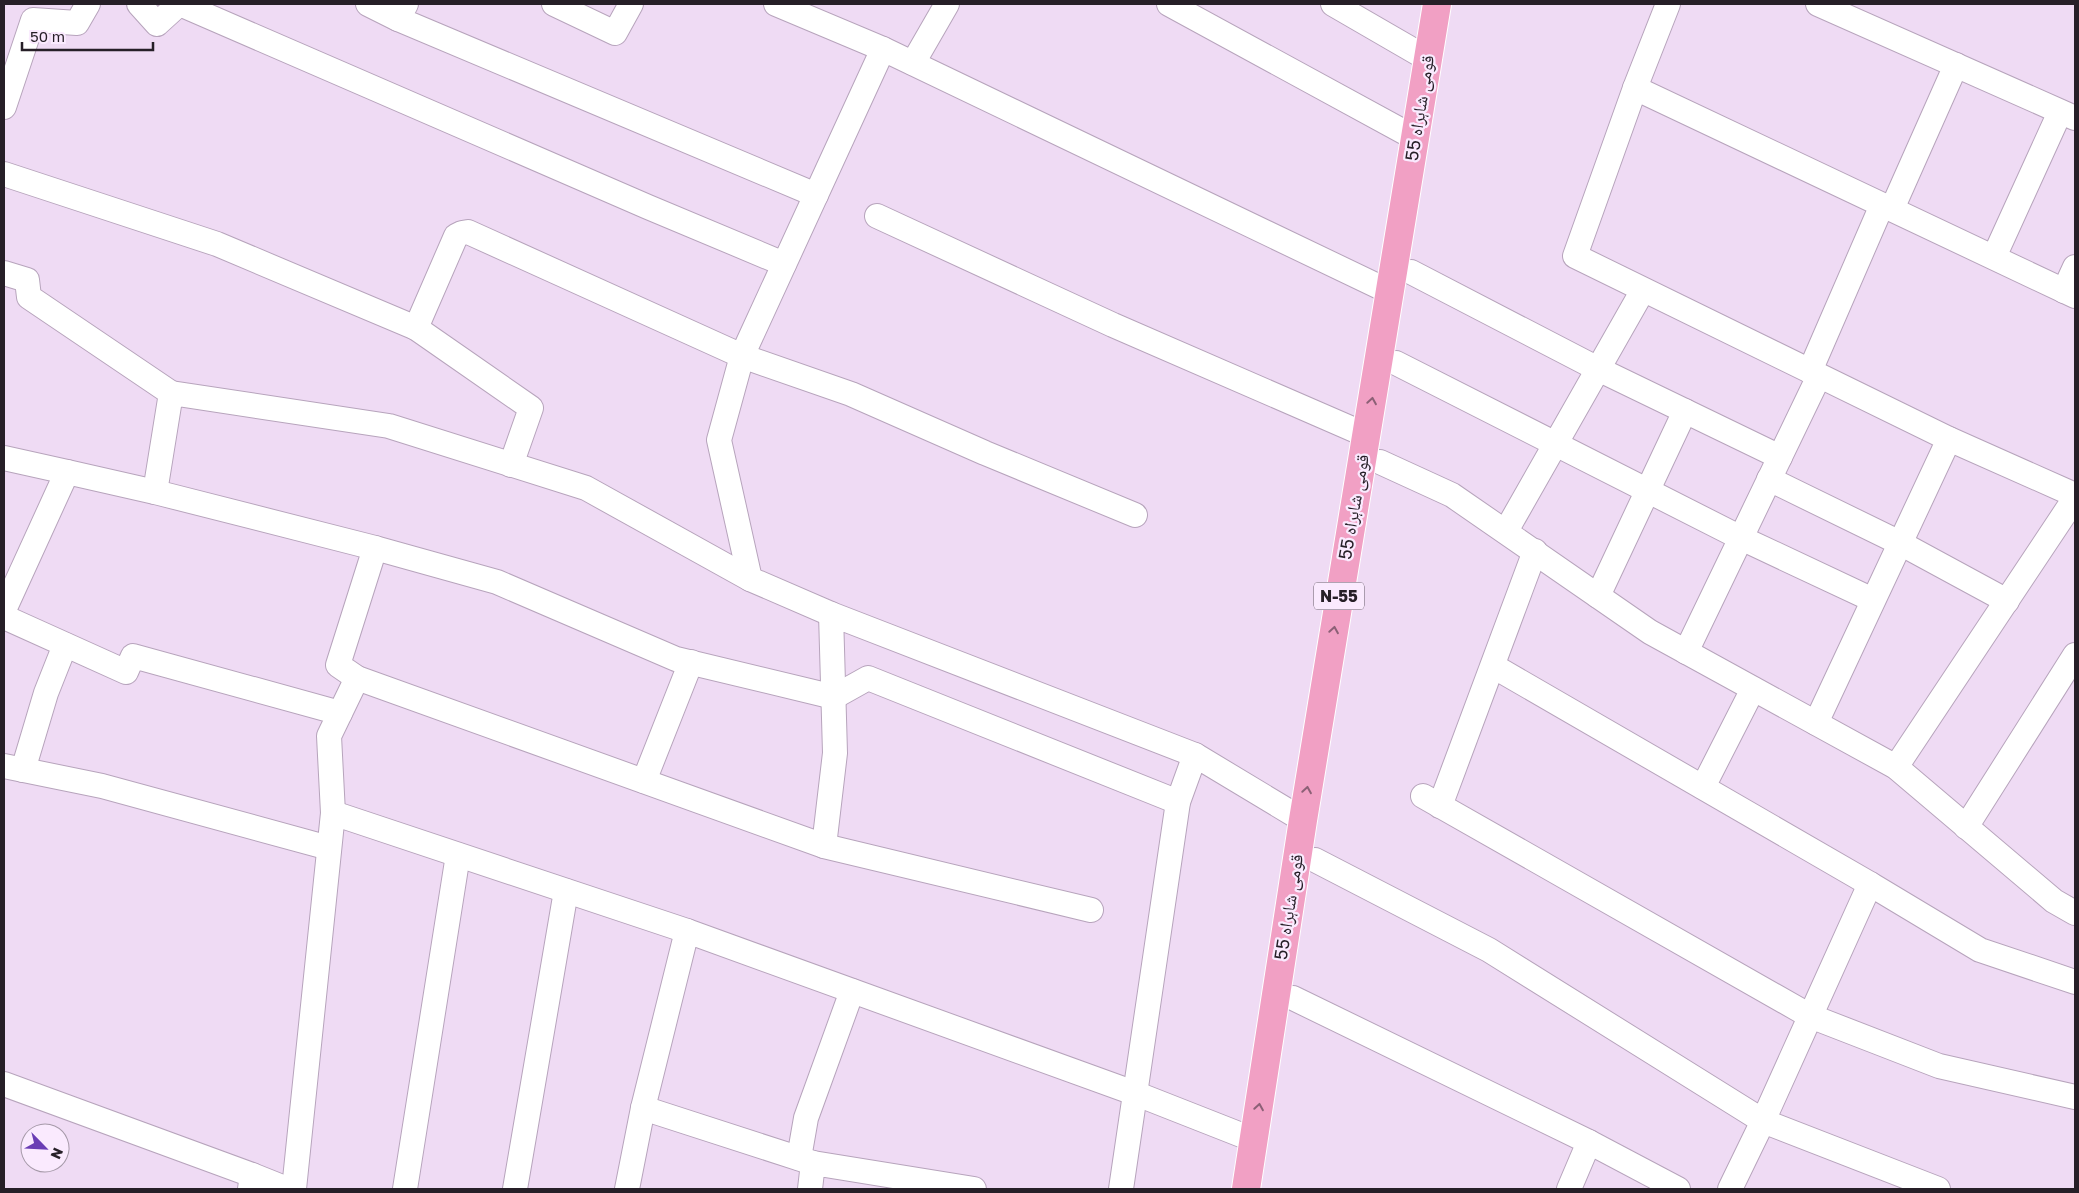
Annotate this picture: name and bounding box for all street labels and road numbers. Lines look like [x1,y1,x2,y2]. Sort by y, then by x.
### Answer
street label: قومی شاہراہ 55 [1400,53,1439,162]
street label: قومی شاہراہ 55 [1333,452,1374,561]
road number: N-55 [1314,582,1364,610]
street label: قومی شاہراہ 55 [1269,852,1308,961]

